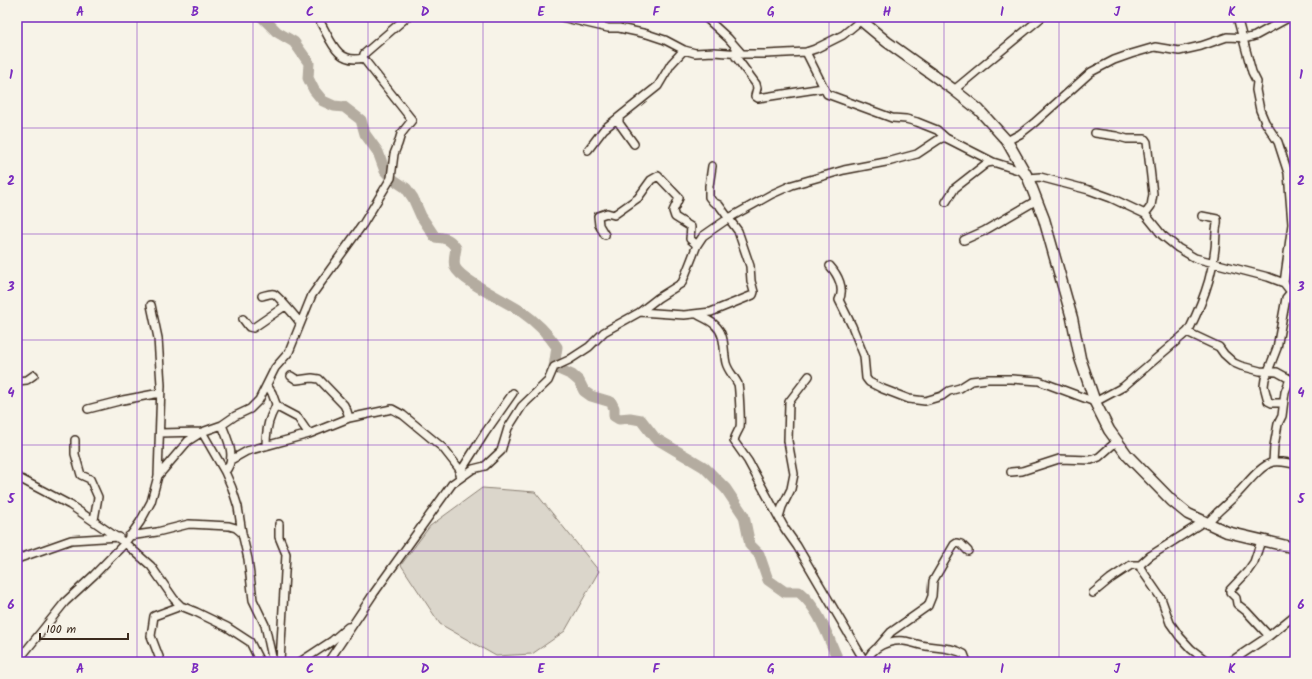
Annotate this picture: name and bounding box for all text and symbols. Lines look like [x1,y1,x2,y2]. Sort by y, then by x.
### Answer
text: A [76,2,84,23]
text: B [191,2,199,23]
text: C [306,2,314,23]
text: D [421,2,430,23]
text: E [537,2,545,23]
text: F [652,2,660,23]
text: G [767,2,775,23]
text: H [883,2,892,23]
text: I [1000,2,1004,23]
text: J [1114,2,1121,23]
text: K [1228,2,1236,23]
text: 1 [9,65,13,86]
text: 1 [1299,65,1303,86]
text: 2 [7,171,15,192]
text: 2 [1297,171,1305,192]
text: 3 [6,277,15,298]
text: 3 [1296,277,1305,298]
text: 4 [7,383,15,404]
text: 4 [1297,383,1305,404]
text: 5 [7,489,16,510]
text: 5 [1297,489,1306,510]
text: 6 [7,595,15,616]
text: 6 [1297,595,1305,616]
scale bar [40,615,128,641]
text: 100 m [46,620,77,639]
text: A [76,659,84,679]
text: B [191,659,199,679]
text: C [306,659,314,679]
text: D [421,659,430,679]
text: E [537,659,545,679]
text: F [652,659,660,679]
text: G [767,659,775,679]
text: H [883,659,892,679]
text: I [1000,659,1004,679]
text: J [1114,659,1121,679]
text: K [1228,659,1236,679]

